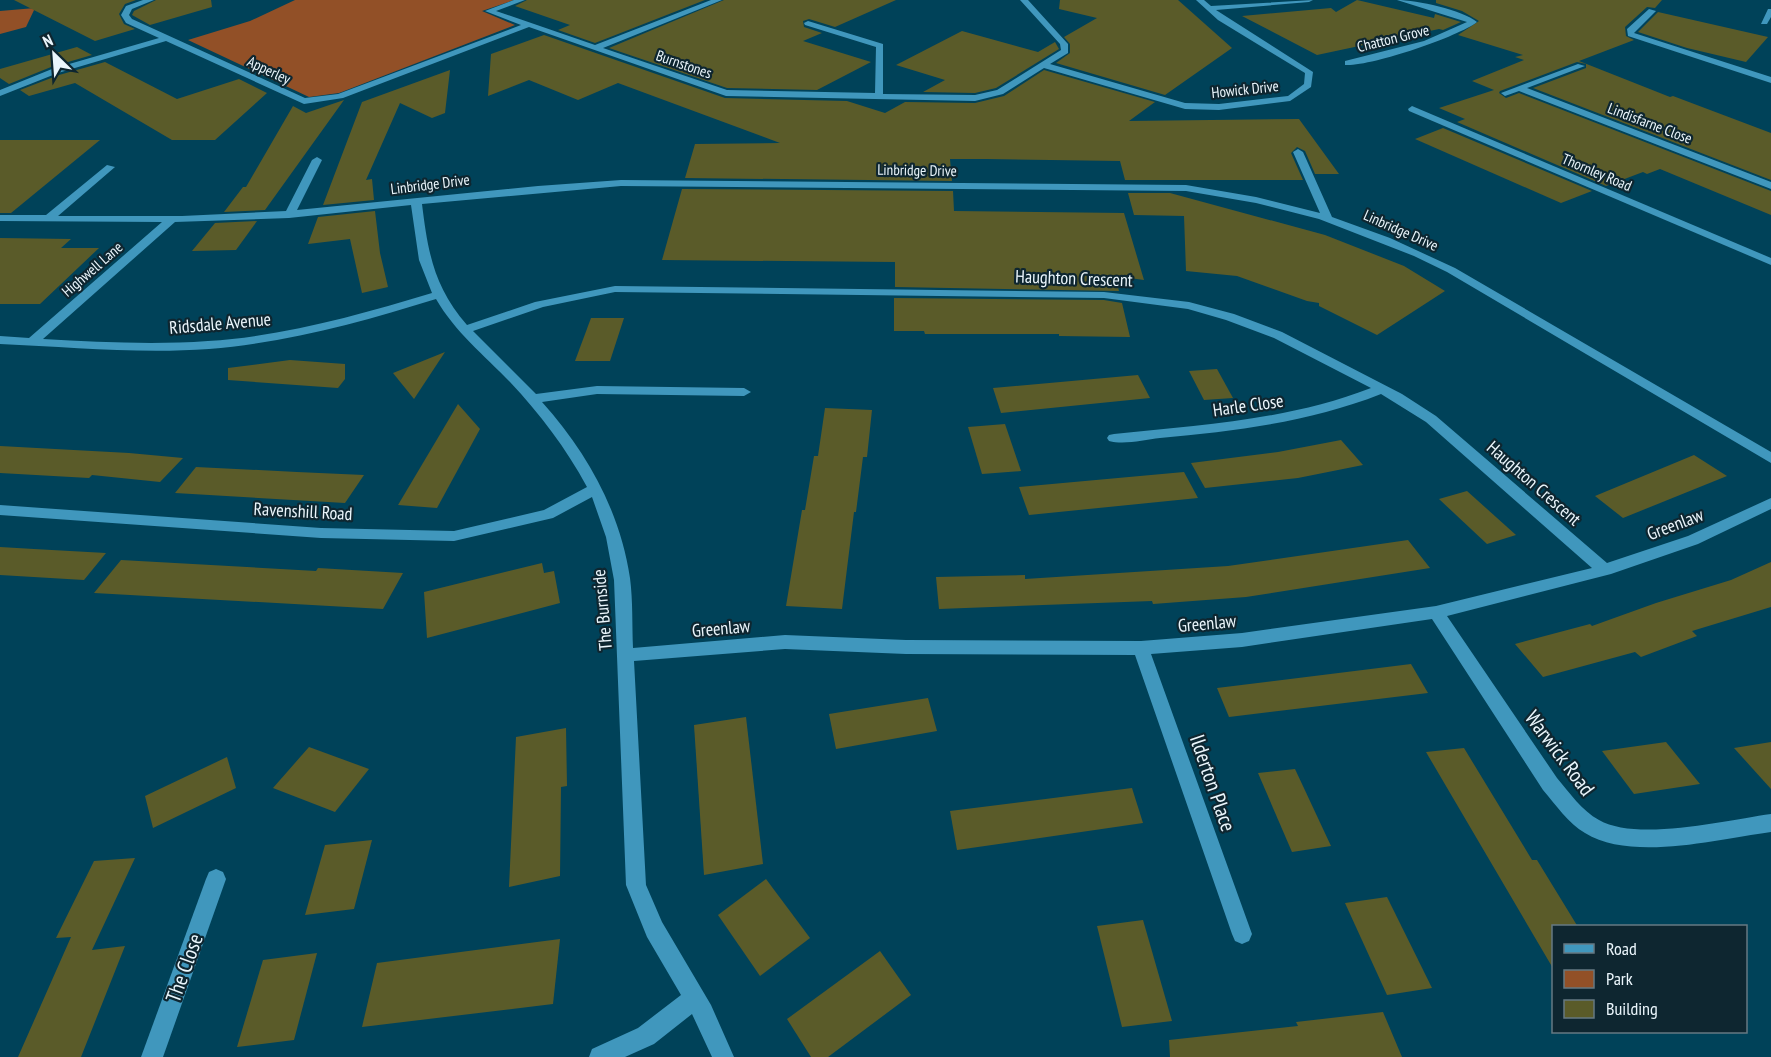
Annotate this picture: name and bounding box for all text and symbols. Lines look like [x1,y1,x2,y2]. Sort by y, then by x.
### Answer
street label: Chatton Grove [1355,20,1431,56]
north arrow [24,24,84,84]
text: N [40,30,56,51]
street label: Burnstones [654,46,714,82]
street label: Apperley [244,52,294,88]
street label: Howick Drive [1210,76,1280,102]
street label: Lindisfarne Close [1605,98,1695,148]
street label: Thornley Road [1559,149,1635,195]
street label: Linbridge Drive [877,160,957,180]
street label: Linbridge Drive [389,170,471,198]
street label: Linbridge Drive [1361,205,1441,255]
street label: Highwell Lane [58,237,126,301]
street label: Haughton Crescent [1015,264,1133,292]
street label: Ridsdale Avenue [168,307,272,339]
street label: Harle Close [1211,389,1285,421]
street label: Haughton Crescent [1482,436,1586,530]
street label: Ravenshill Road [253,497,353,525]
street label: Greenlaw [1644,503,1707,545]
street label: The Burnside [587,568,617,652]
street label: Greenlaw [1177,609,1237,637]
street label: Greenlaw [691,614,751,642]
street label: Warwick Road [1519,705,1601,801]
street label: Ilderton Place [1184,731,1242,835]
legend [1552,925,1747,1033]
street label: The Close [159,930,209,1006]
text: Road [1606,937,1637,960]
text: Park [1606,967,1633,990]
text: Building [1606,997,1658,1020]

